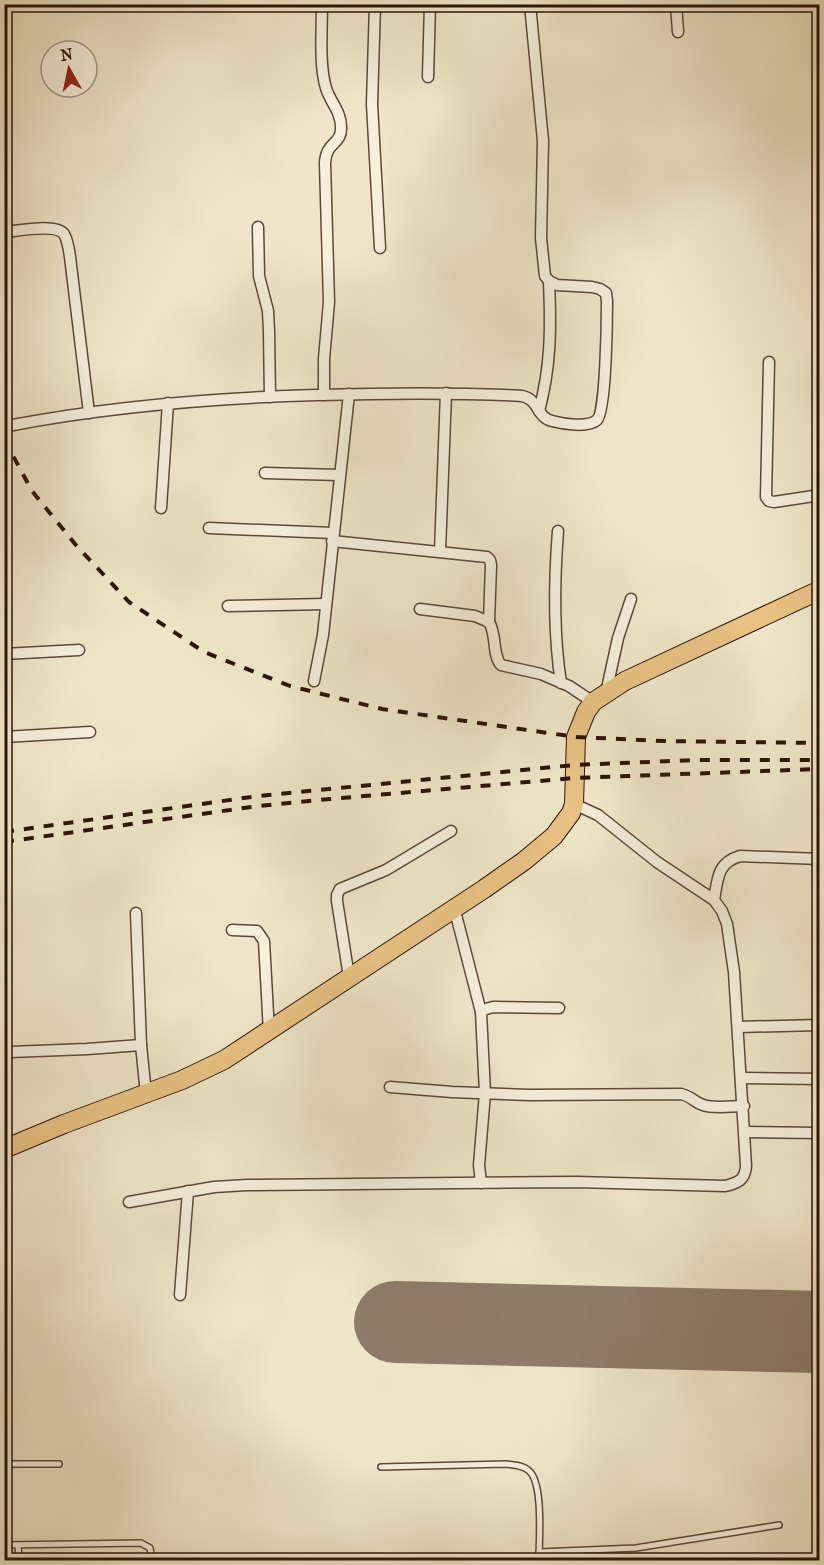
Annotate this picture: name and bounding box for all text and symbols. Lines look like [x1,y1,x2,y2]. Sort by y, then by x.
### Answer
north arrow [39,39,99,99]
text: N [59,44,75,65]

